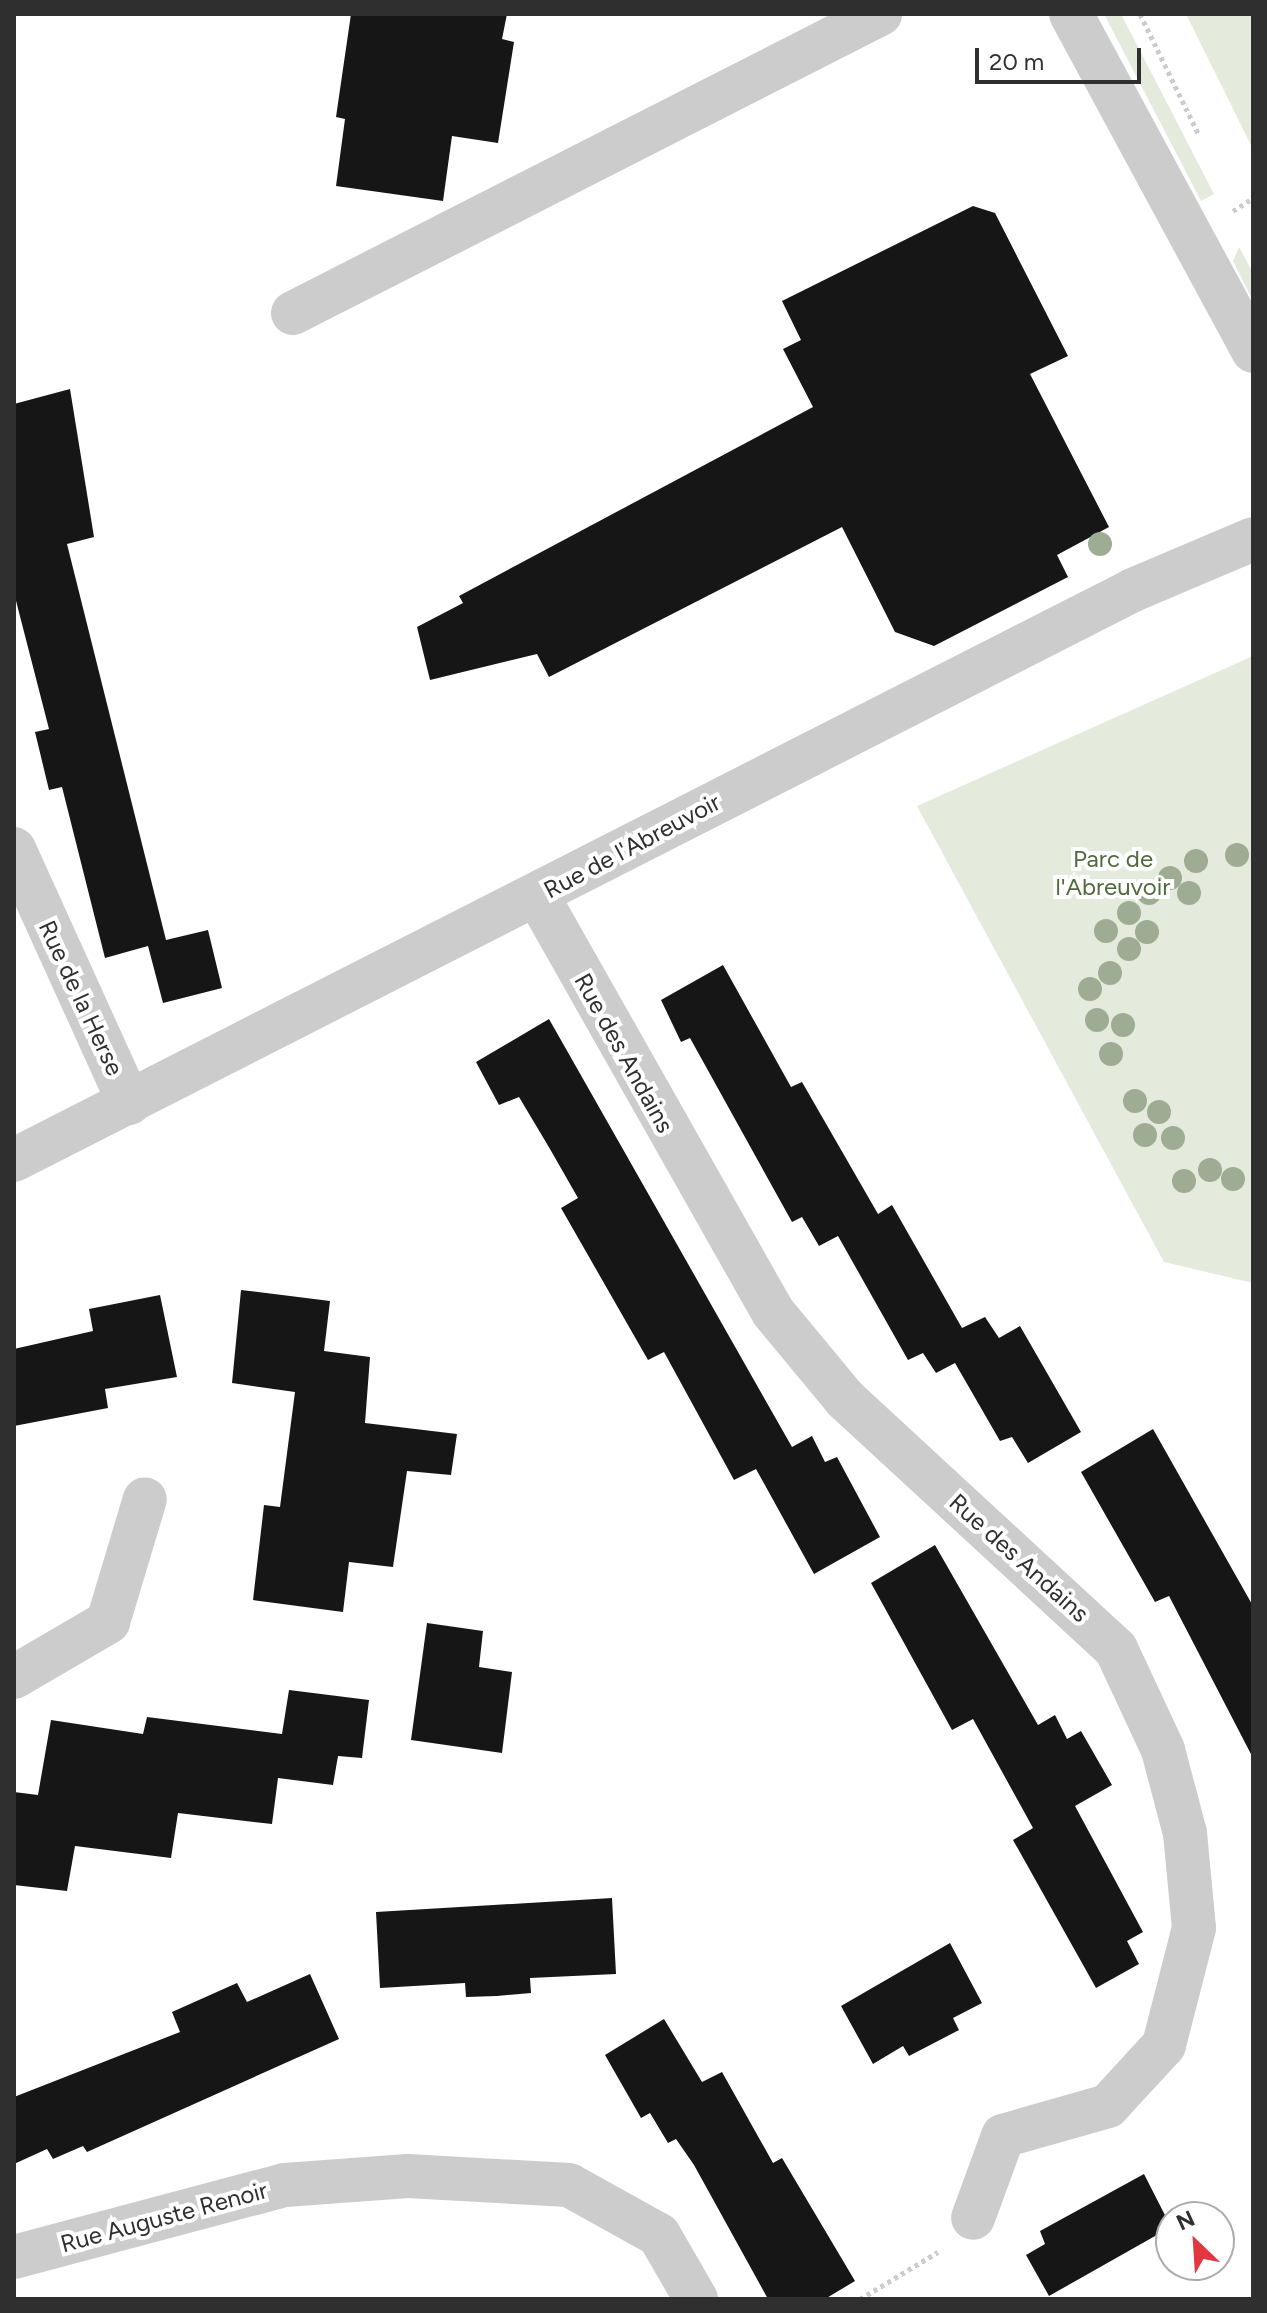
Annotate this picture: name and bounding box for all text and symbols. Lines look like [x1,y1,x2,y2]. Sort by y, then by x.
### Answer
scale bar [979,32,1145,82]
text: 20 m [989,47,1044,76]
street label: Rue de l'Abreuvoir [539,787,725,905]
park label: Parc de l'Abreuvoir [1056,845,1170,901]
street label: Rue de la Herse [33,916,129,1080]
street label: Rue des Andains [568,968,680,1138]
street label: Rue des Andains [943,1488,1095,1628]
street label: Rue Auguste Renoir [57,2176,271,2258]
north arrow [1155,2201,1235,2281]
text: N [1172,2205,1199,2236]

